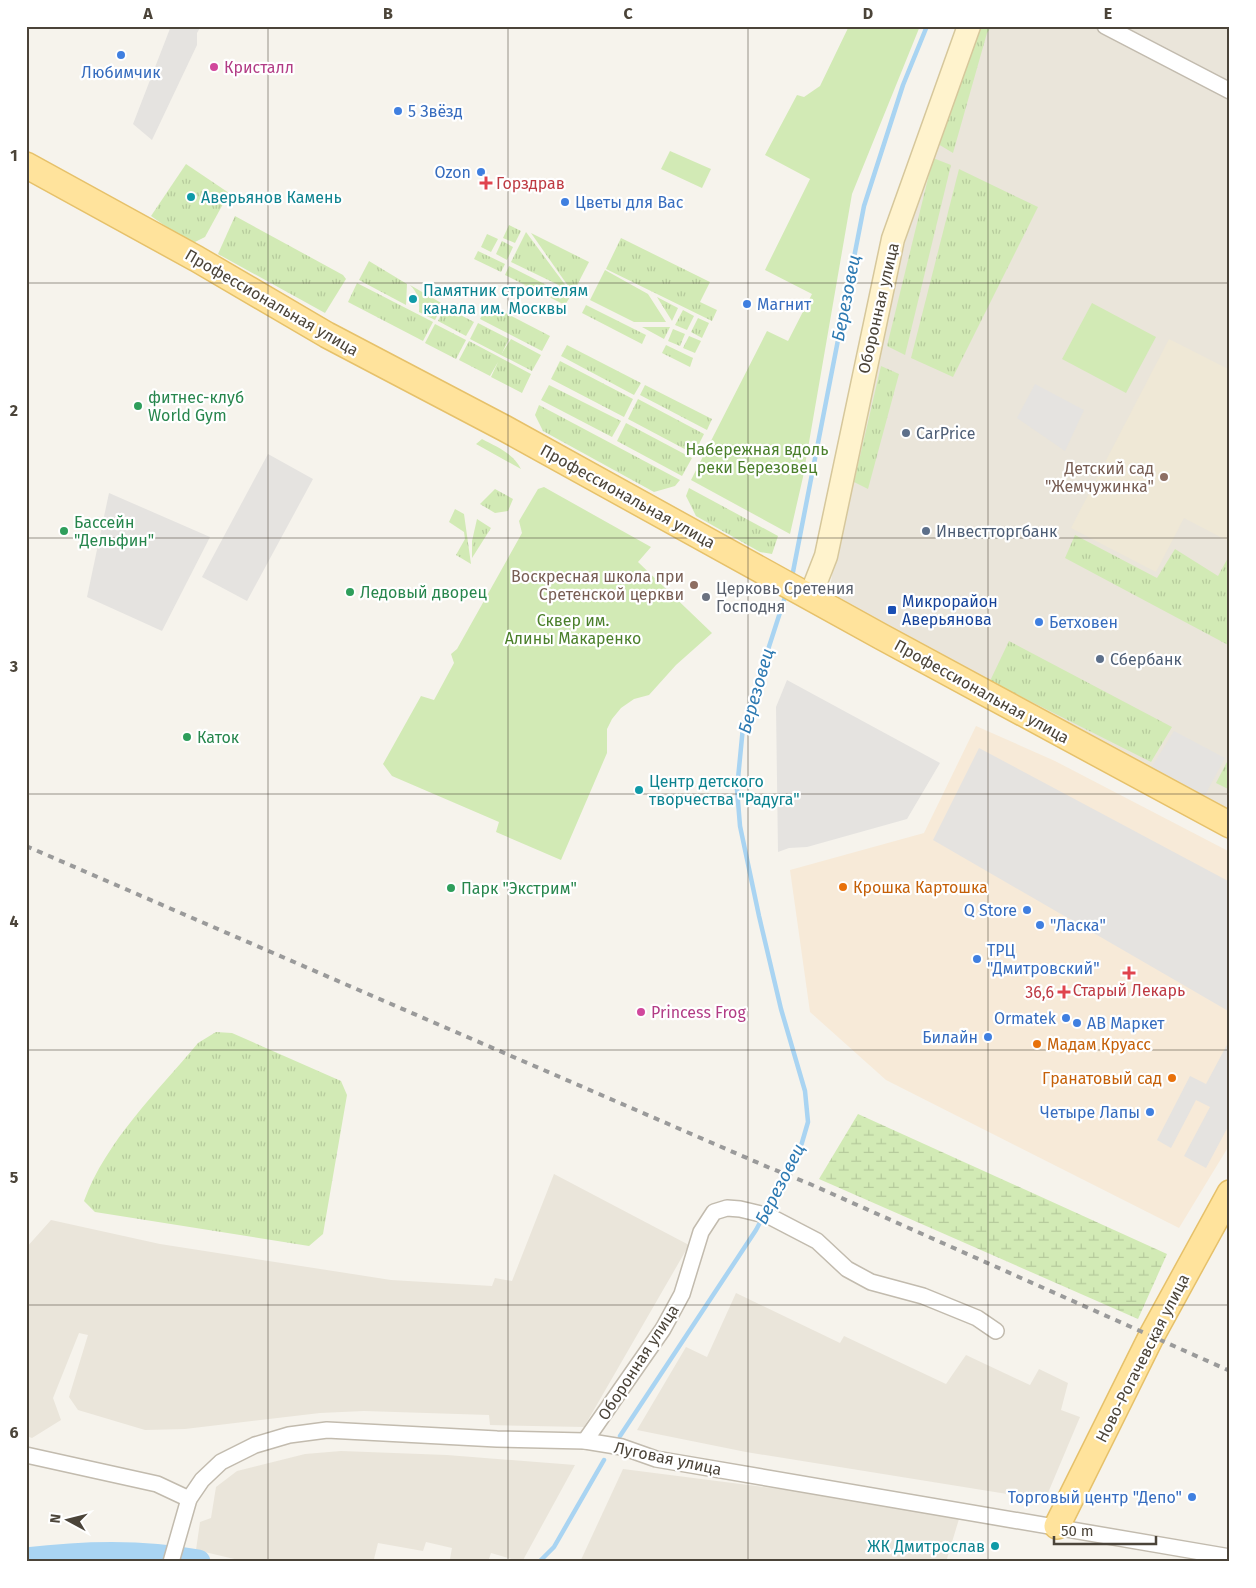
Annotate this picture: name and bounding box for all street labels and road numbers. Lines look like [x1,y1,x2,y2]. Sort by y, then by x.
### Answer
street label: Оборонная улица [854,241,903,375]
street label: Профессиональная улица [182,245,362,360]
street label: Профессиональная улица [537,440,718,552]
street label: Профессиональная улица [891,635,1072,747]
street label: Ново-Рогачевская улица [1092,1271,1193,1446]
street label: Оборонная улица [594,1301,683,1424]
street label: Луговая улица [612,1438,723,1479]

